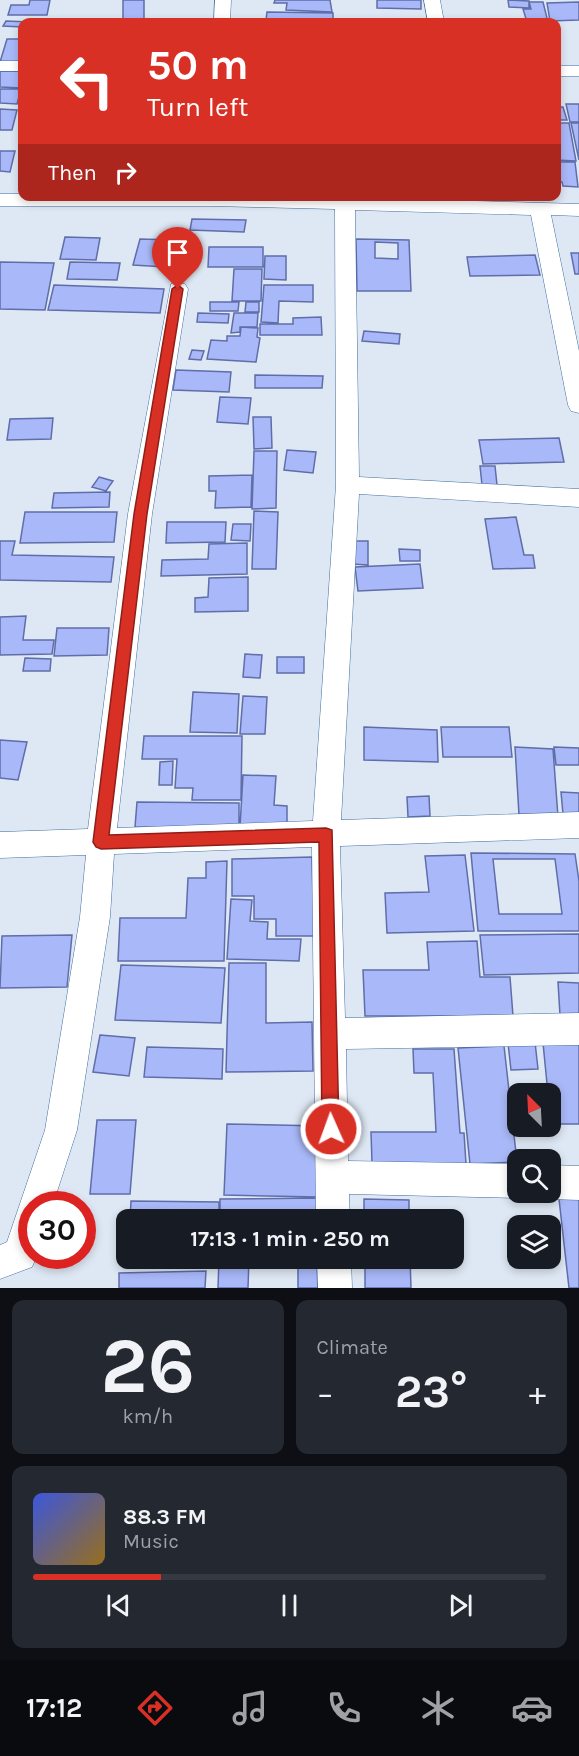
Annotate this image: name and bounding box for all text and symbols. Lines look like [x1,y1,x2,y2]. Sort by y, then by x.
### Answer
text: 50 m [147,40,249,90]
icon: left [48,42,126,120]
text: Turn left [147,91,248,123]
icon: right [109,156,142,189]
text: Then [48,160,97,186]
pin [152,227,203,289]
icon: arrive [161,236,194,269]
north arrow [507,1083,561,1137]
map controls [507,1083,561,1269]
position arrow [299,1097,363,1161]
button: search [507,1149,561,1203]
speed limit sign: 30 [18,1191,96,1269]
button: layers [507,1215,561,1269]
text: 17:13 · 1 min · 250 m [190,1226,390,1252]
text: 26 [100,1320,195,1412]
text: Climate [317,1336,388,1359]
text: 23° [395,1366,468,1418]
text: − [317,1374,334,1412]
text: + [529,1374,546,1412]
text: km/h [122,1405,173,1428]
text: 88.3 FM [123,1504,207,1530]
text: Music [123,1530,179,1553]
icon: previous [102,1589,135,1622]
icon: pause [273,1589,306,1622]
icon: next [444,1589,477,1622]
icon: directions [134,1687,176,1729]
icon: music [229,1687,271,1729]
icon: phone [323,1687,365,1729]
icon: climate [417,1687,459,1729]
icon: car [511,1687,553,1729]
text: 17:12 [26,1692,82,1724]

